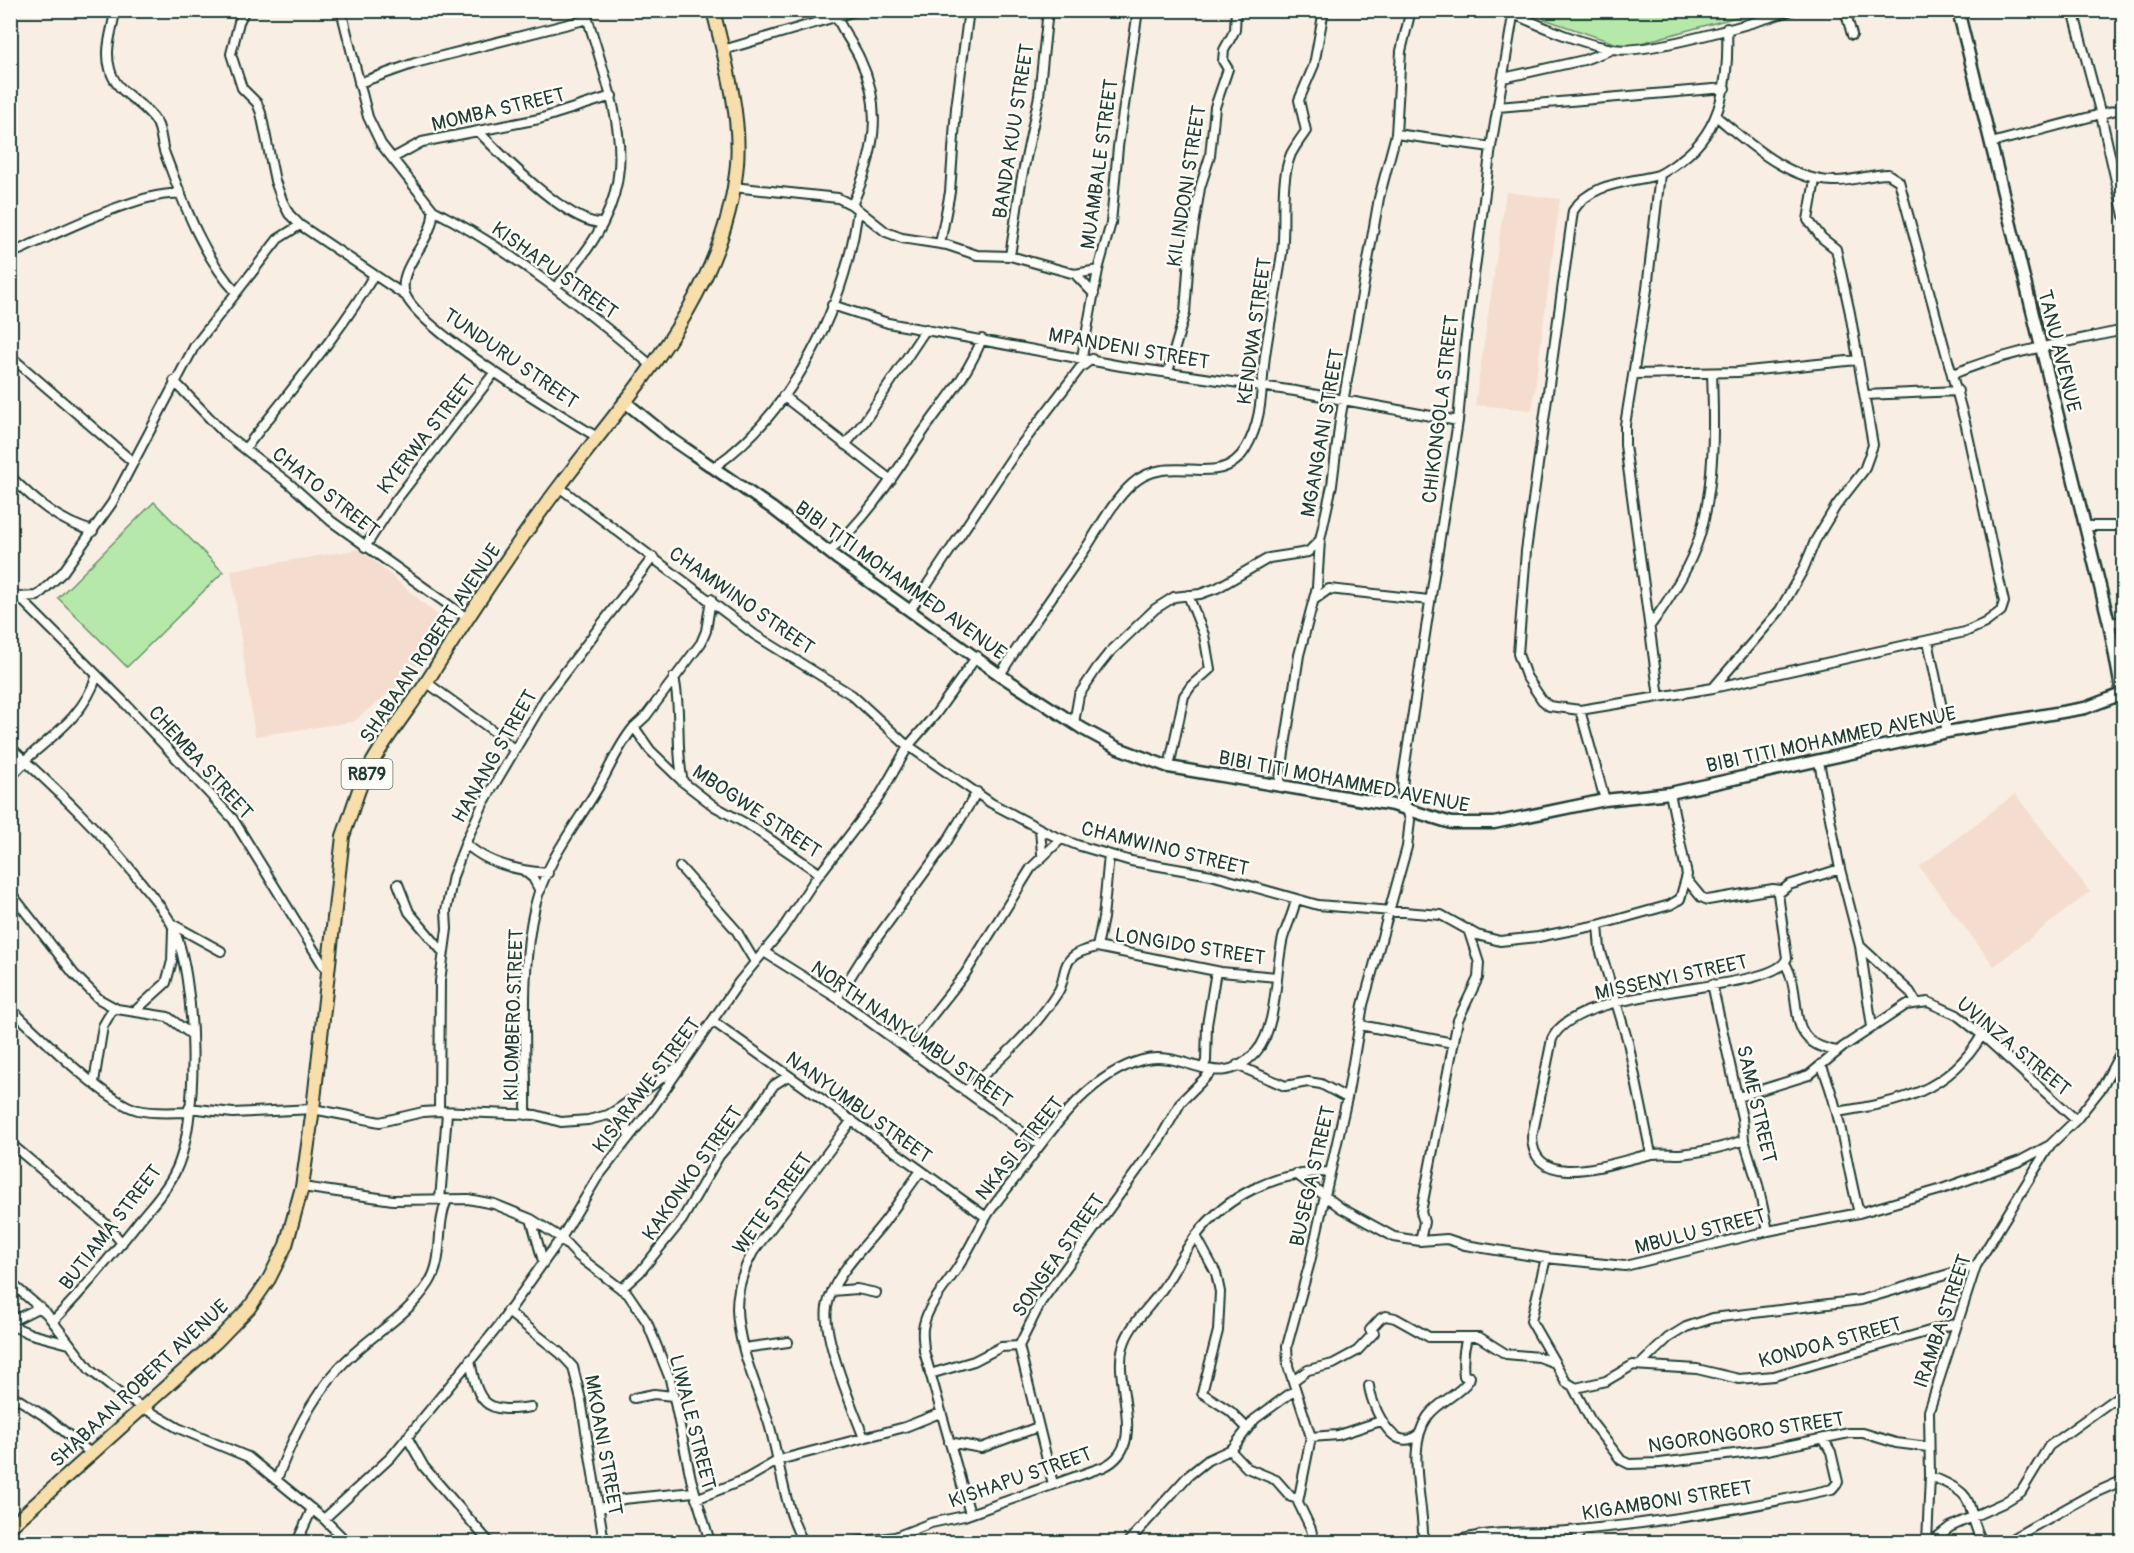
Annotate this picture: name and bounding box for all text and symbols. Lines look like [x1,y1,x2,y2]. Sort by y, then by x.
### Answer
street label: BANDA KUU STREET [987,42,1040,220]
street label: MUAMBALE STREET [1075,77,1124,251]
street label: MOMBA STREET [429,82,567,137]
street label: KILINDONI STREET [1161,104,1212,269]
street label: KISHAPU STREET [487,216,623,325]
street label: KENDWA STREET [1232,256,1277,406]
street label: TANU AVENUE [2032,287,2087,415]
street label: TUNDURU STREET [438,303,583,414]
street label: CHIKONGOLA STREET [1417,313,1464,505]
street label: MPANDENI STREET [1047,322,1211,375]
street label: MGANGANI STREET [1295,347,1350,519]
street label: KYERWA STREET [372,369,481,499]
street label: CHATO STREET [267,442,384,543]
street label: BIBI TITI MOHAMMED AVENUE [790,495,1011,666]
street label: SHABAAN ROBERT AVENUE [354,539,507,748]
street label: CHAMWINO STREET [664,541,819,660]
street label: HANANG STREET [446,685,543,827]
street label: CHEMBA STREET [143,700,258,824]
street label: BIBI TITI MOHAMMED AVENUE [1704,701,1959,778]
street label: BIBI TITI MOHAMMED AVENUE [1216,745,1472,818]
road number: R879 [342,759,392,789]
street label: MBOGWE STREET [688,759,826,864]
street label: CHAMWINO STREET [1078,816,1251,881]
street label: LONGIDO STREET [1113,922,1267,971]
street label: KILOMBERO STREET [498,928,529,1102]
street label: MISSENYI STREET [1592,949,1750,1006]
street label: NORTH NANYUMBU STREET [807,955,1017,1113]
street label: UVINZA STREET [1952,991,2076,1101]
street label: KISARAWE STREET [587,1012,706,1158]
street label: SAME STREET [1731,1043,1782,1165]
street label: NANYUMBU STREET [781,1046,937,1168]
street label: NKASI STREET [970,1091,1069,1205]
street label: KAKONKO STREET [637,1101,748,1245]
street label: BUSEGA STREET [1284,1103,1341,1249]
street label: WETE STREET [727,1148,818,1259]
street label: BUTIAMA STREET [54,1160,167,1295]
street label: SONGEA STREET [1007,1189,1110,1322]
street label: MBULU STREET [1632,1203,1768,1260]
street label: IRAMBA STREET [1908,1251,1977,1391]
street label: SHABAAN ROBERT AVENUE [45,1294,234,1473]
street label: KONDOA STREET [1756,1311,1904,1374]
street label: LIWALE STREET [664,1352,721,1492]
street label: MKOANI STREET [579,1373,628,1517]
street label: NGORONGORO STREET [1646,1406,1846,1459]
street label: KISHAPU STREET [945,1441,1095,1514]
street label: KIGAMBONI STREET [1580,1475,1754,1526]

